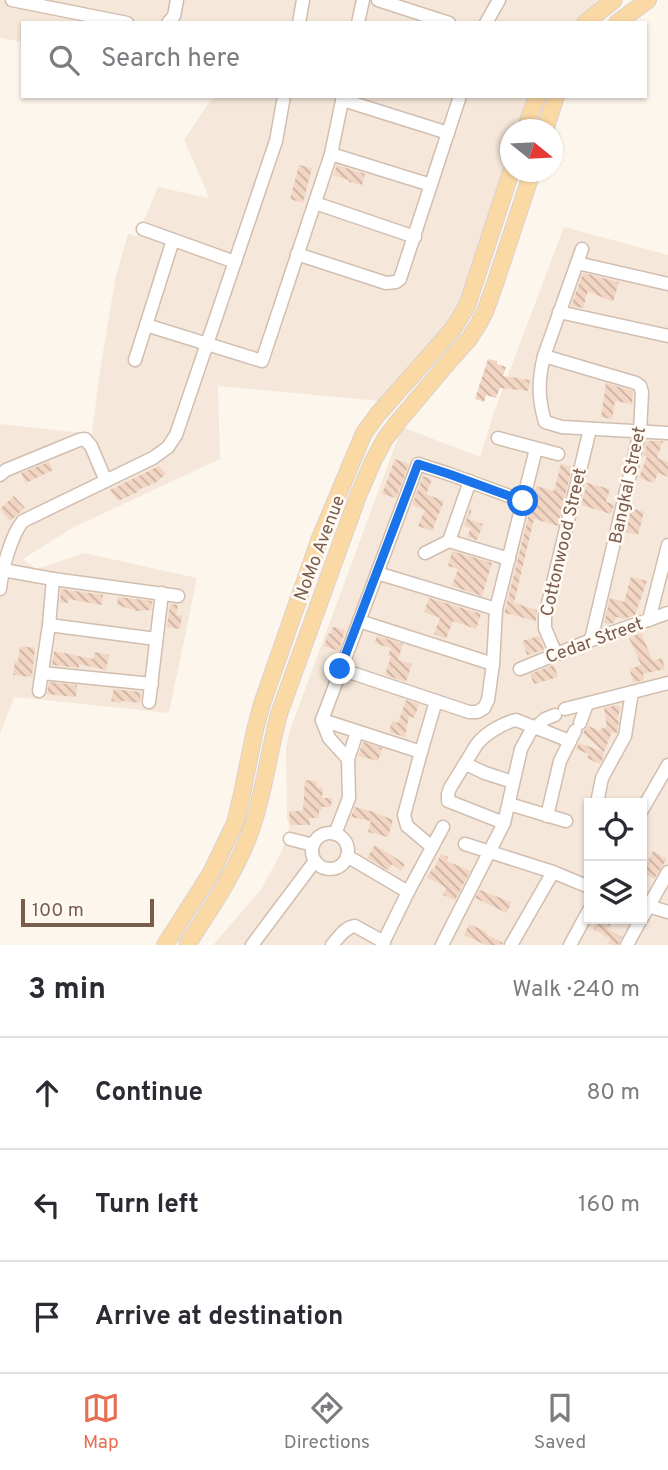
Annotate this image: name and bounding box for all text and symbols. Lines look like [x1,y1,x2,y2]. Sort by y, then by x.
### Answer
search box [21,21,647,98]
icon: search [45,41,83,79]
text: Search here [101,43,240,76]
north arrow [500,119,563,182]
street label: Bangkal Street [605,425,652,546]
street label: Cottonwood Street [536,466,593,619]
route start [507,485,538,516]
street label: NoMo Avenue [290,493,351,605]
street label: Cedar Street [542,613,647,670]
route end [324,653,355,684]
map controls [584,798,647,924]
button: locate [584,798,647,861]
button: layers [584,861,647,924]
scale bar [21,896,154,928]
text: 100 m [32,899,84,923]
text: 3 min [28,972,106,1009]
text: Walk · 240 m [512,976,640,1005]
icon: ahead [28,1074,66,1112]
text: Continue [95,1077,203,1110]
text: 80 m [587,1079,640,1108]
icon: left [28,1186,66,1224]
text: Turn left [95,1189,199,1222]
text: 160 m [578,1191,640,1220]
icon: arrive [28,1298,66,1336]
text: Arrive at destination [95,1301,343,1334]
tab: Map [82,1389,120,1455]
tab: Directions [284,1389,370,1455]
tab: Saved [534,1389,586,1455]

